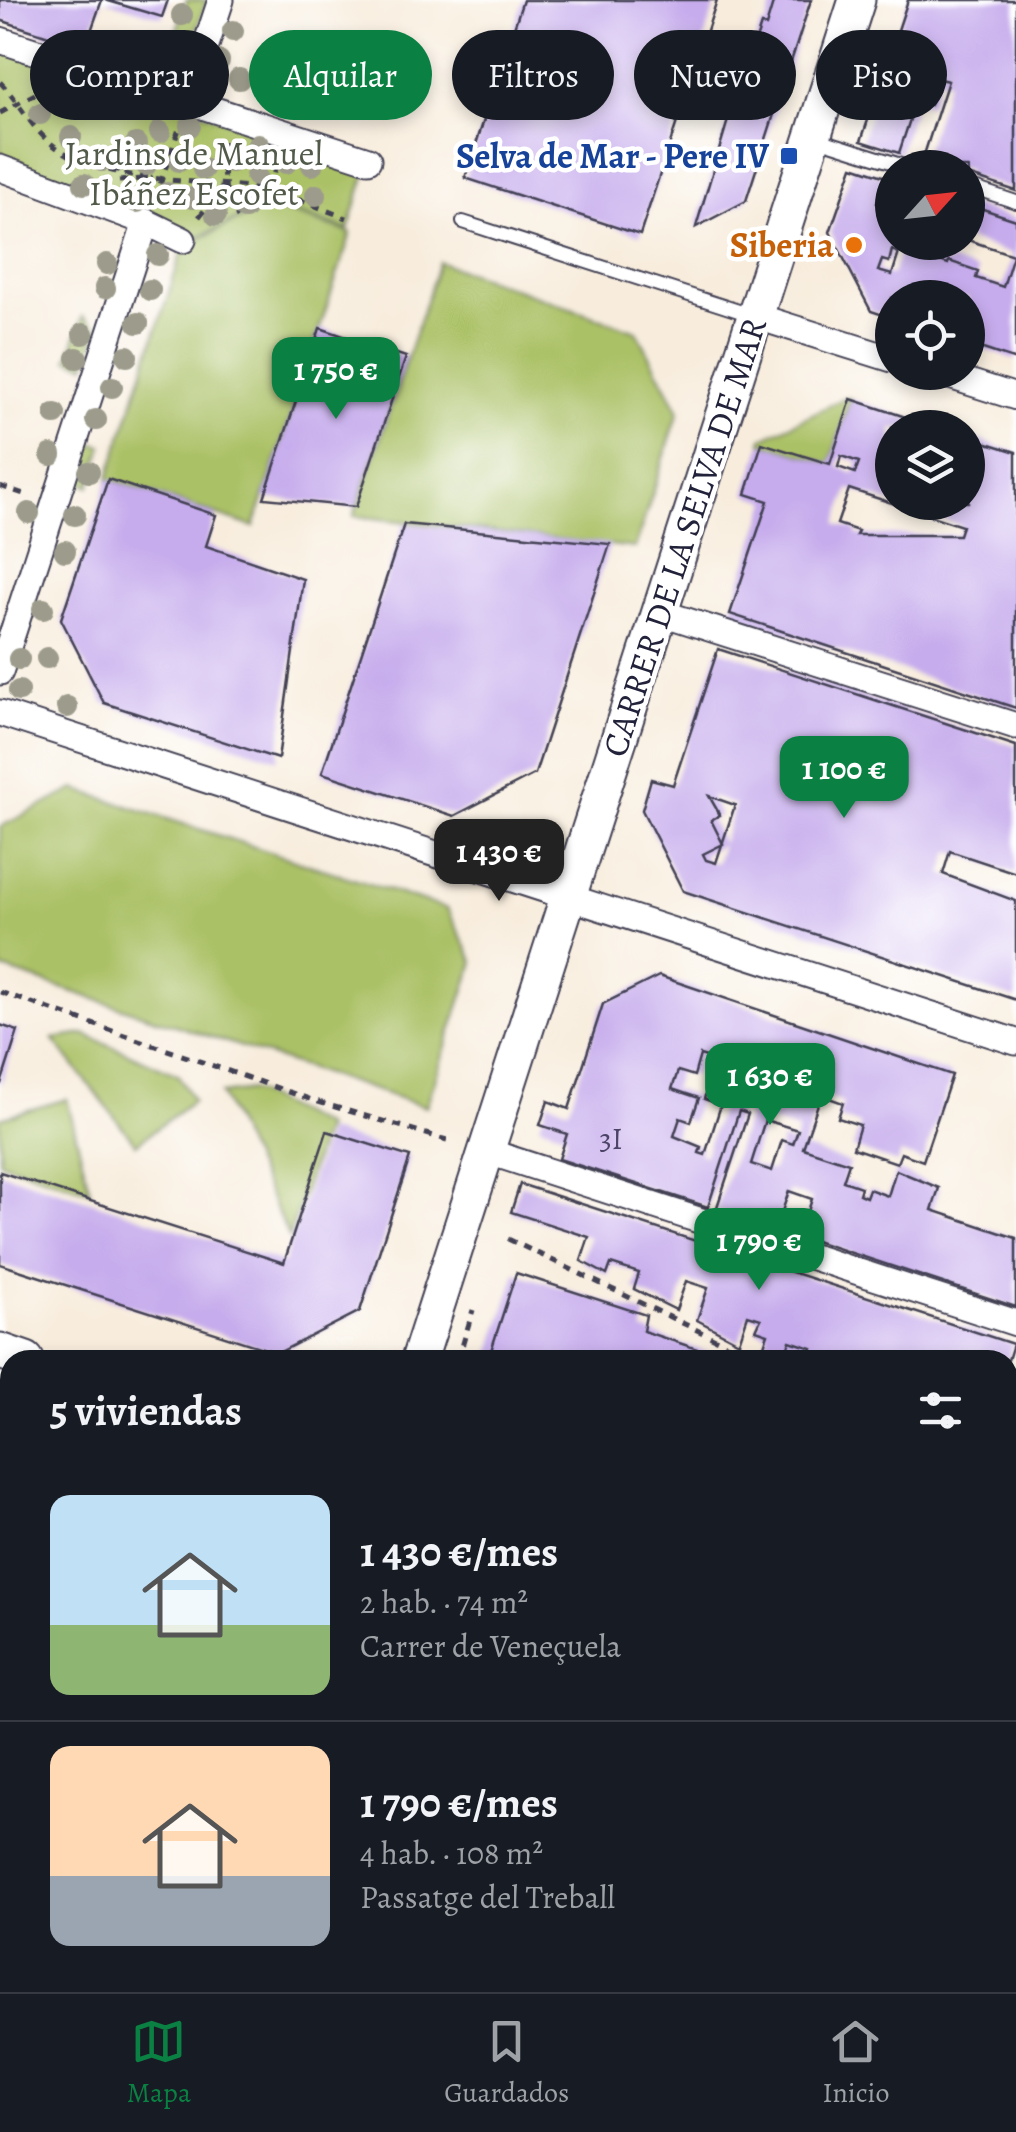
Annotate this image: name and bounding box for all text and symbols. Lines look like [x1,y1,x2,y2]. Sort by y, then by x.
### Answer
chip: Comprar [30,30,229,120]
chip: Alquilar [249,30,432,120]
chip: Filtros [452,30,614,120]
chip: Nuevo [634,30,796,120]
chip: Piso [816,30,947,120]
park label: Jardins de Manuel Ibáñez Escofet [65,129,323,217]
place label: Selva de Mar - Pere IV [456,132,769,180]
marker: Selva de Mar - Pere IV [778,145,800,167]
north arrow [875,150,985,260]
map controls [875,150,985,520]
place label: Siberia [730,221,834,269]
marker: Siberia [843,234,865,256]
button: locate [875,280,985,390]
street label: CARRER DE LA SELVA DE MAR [590,311,778,763]
pin: 1 750 € [244,337,428,422]
text: 1 750 € [294,347,378,391]
button: layers [875,410,985,520]
pin: 1 100 € [752,736,936,821]
text: 1 100 € [802,746,886,790]
pin: 1 430 € [407,819,591,904]
text: 1 430 € [456,829,542,873]
pin: 1 630 € [678,1043,862,1128]
text: 1 630 € [727,1053,813,1097]
house number: 3I [599,1119,623,1159]
pin: 1 790 € [667,1208,851,1293]
text: 1 790 € [716,1218,802,1262]
text: 5 viviendas [50,1382,242,1439]
icon: filters [913,1383,968,1438]
text: 1 430 €/mes [360,1523,558,1580]
icon: home [130,1535,250,1655]
text: 2 hab. · 74 m² [360,1580,528,1624]
text: Carrer de Veneçuela [360,1624,621,1668]
text: 1 790 €/mes [360,1774,558,1831]
icon: home [130,1786,250,1906]
text: 4 hab. · 108 m² [360,1831,543,1875]
text: Passatge del Treball [360,1875,615,1919]
tab: Mapa [127,2014,191,2112]
tab: Guardados [444,2014,569,2112]
tab: Inicio [823,2014,889,2112]

